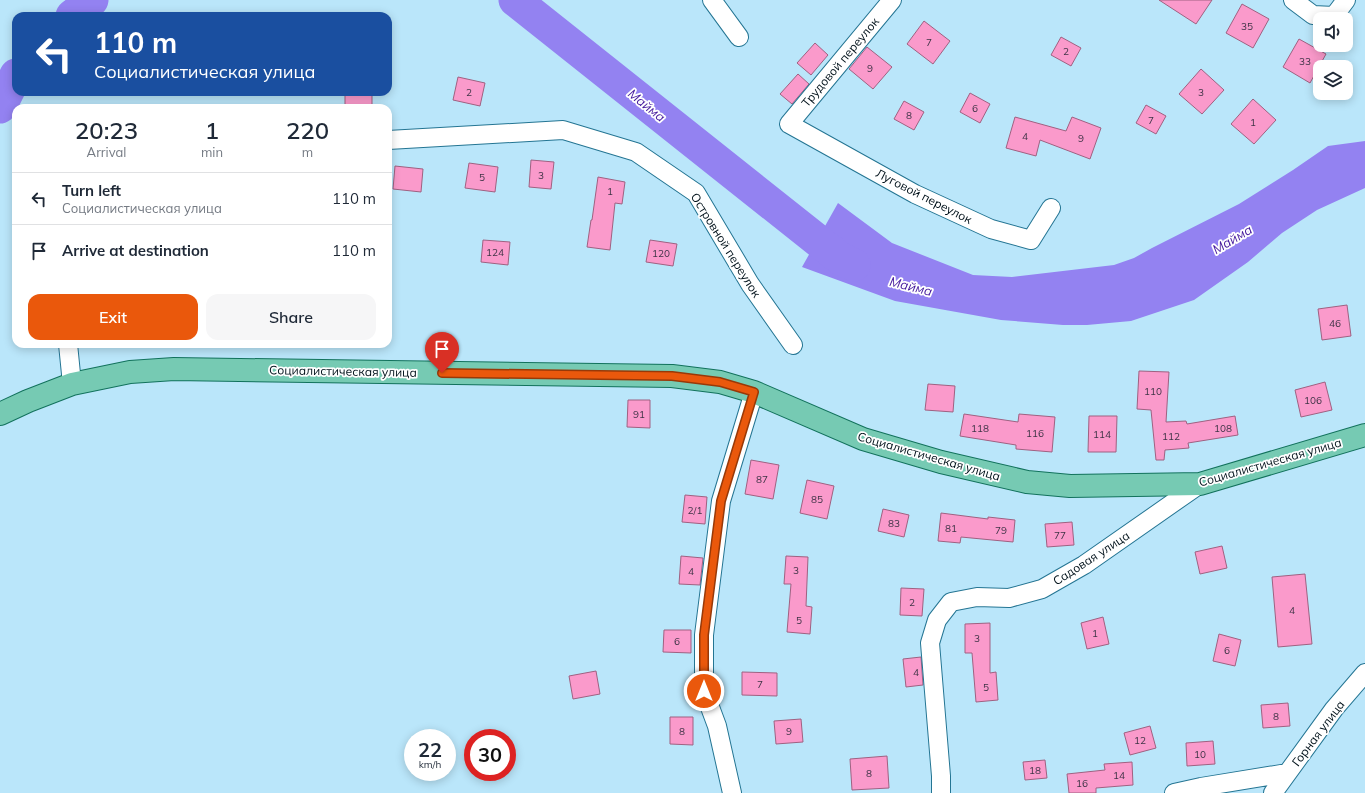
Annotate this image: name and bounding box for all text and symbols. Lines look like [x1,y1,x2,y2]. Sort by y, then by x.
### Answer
map controls [1313,12,1353,100]
button: sound [1313,12,1353,52]
street label: Трудовой переулок [798,14,882,110]
house number: 35 [1241,20,1253,33]
text: 110 m [94,25,177,60]
icon: left [28,28,80,80]
house number: 7 [926,36,932,49]
house number: 2 [1063,45,1069,58]
house number: 33 [1299,55,1311,68]
text: Социалистическая улица [94,60,315,83]
button: layers [1313,60,1353,100]
house number: 9 [867,62,873,75]
water label: Майма [625,85,669,125]
house number: 2 [466,86,472,99]
house number: 3 [1198,86,1204,99]
house number: 6 [972,102,978,115]
house number: 8 [906,109,912,122]
house number: 7 [1148,114,1154,127]
text: 20:23 [75,115,138,145]
text: 1 [205,115,219,145]
text: 220 [286,115,329,145]
house number: 1 [1250,116,1256,129]
house number: 4 [1022,130,1028,143]
house number: 9 [1078,132,1084,145]
text: Arrival [87,144,126,160]
text: min [201,144,223,160]
text: m [302,144,313,160]
street label: Луговой переулок [873,165,975,227]
house number: 3 [538,169,544,182]
house number: 5 [479,171,485,184]
text: Turn left [62,181,121,200]
house number: 1 [607,185,613,198]
icon: left [28,188,50,210]
text: 110 m [332,189,376,208]
street label: Островной переулок [688,190,765,301]
text: Социалистическая улица [62,200,222,216]
water label: Майма [1209,221,1255,257]
icon: arrive [28,240,50,262]
text: Arrive at destination [62,241,209,260]
text: 110 m [332,241,376,260]
house number: 124 [486,246,504,259]
house number: 120 [652,247,670,260]
water label: Майма [888,273,934,299]
button: Exit [28,294,198,340]
button: Share [206,294,376,340]
house number: 46 [1329,317,1341,330]
pin [425,332,459,373]
icon: arrive [431,338,453,360]
street label: Социалистическая улица [269,362,417,380]
house number: 110 [1144,385,1162,398]
house number: 106 [1304,394,1322,407]
house number: 91 [633,408,645,421]
house number: 118 [971,422,989,435]
house number: 108 [1214,422,1232,435]
house number: 116 [1026,427,1044,440]
street label: Социалистическая улица [856,428,1002,484]
house number: 114 [1093,428,1111,441]
house number: 112 [1162,430,1180,443]
street label: Социалистическая улица [1197,434,1343,490]
house number: 87 [756,473,768,486]
house number: 85 [811,493,823,506]
house number: 2/1 [688,504,702,517]
house number: 83 [888,517,900,530]
house number: 81 [945,522,957,535]
house number: 79 [995,524,1007,537]
street label: Садовая улица [1050,528,1132,588]
house number: 77 [1054,529,1066,542]
house number: 3 [793,564,799,577]
house number: 4 [688,565,694,578]
house number: 2 [909,596,915,609]
house number: 4 [1289,604,1295,617]
house number: 5 [796,614,802,627]
house number: 1 [1092,627,1098,640]
house number: 3 [974,632,980,645]
house number: 6 [674,635,680,648]
house number: 6 [1224,644,1230,657]
house number: 4 [913,666,919,679]
position arrow [683,670,725,712]
house number: 7 [757,678,763,691]
house number: 5 [983,681,989,694]
street label: Горная улица [1288,697,1348,769]
house number: 8 [1273,710,1279,723]
house number: 8 [679,725,685,738]
house number: 9 [786,725,792,738]
speed limit sign: 30 [464,729,516,781]
house number: 12 [1134,734,1146,747]
text: 22 [418,737,442,762]
house number: 10 [1194,748,1206,761]
text: km/h [419,758,441,771]
house number: 18 [1029,764,1041,777]
house number: 8 [866,767,872,780]
house number: 14 [1113,769,1125,782]
house number: 16 [1076,777,1088,790]

